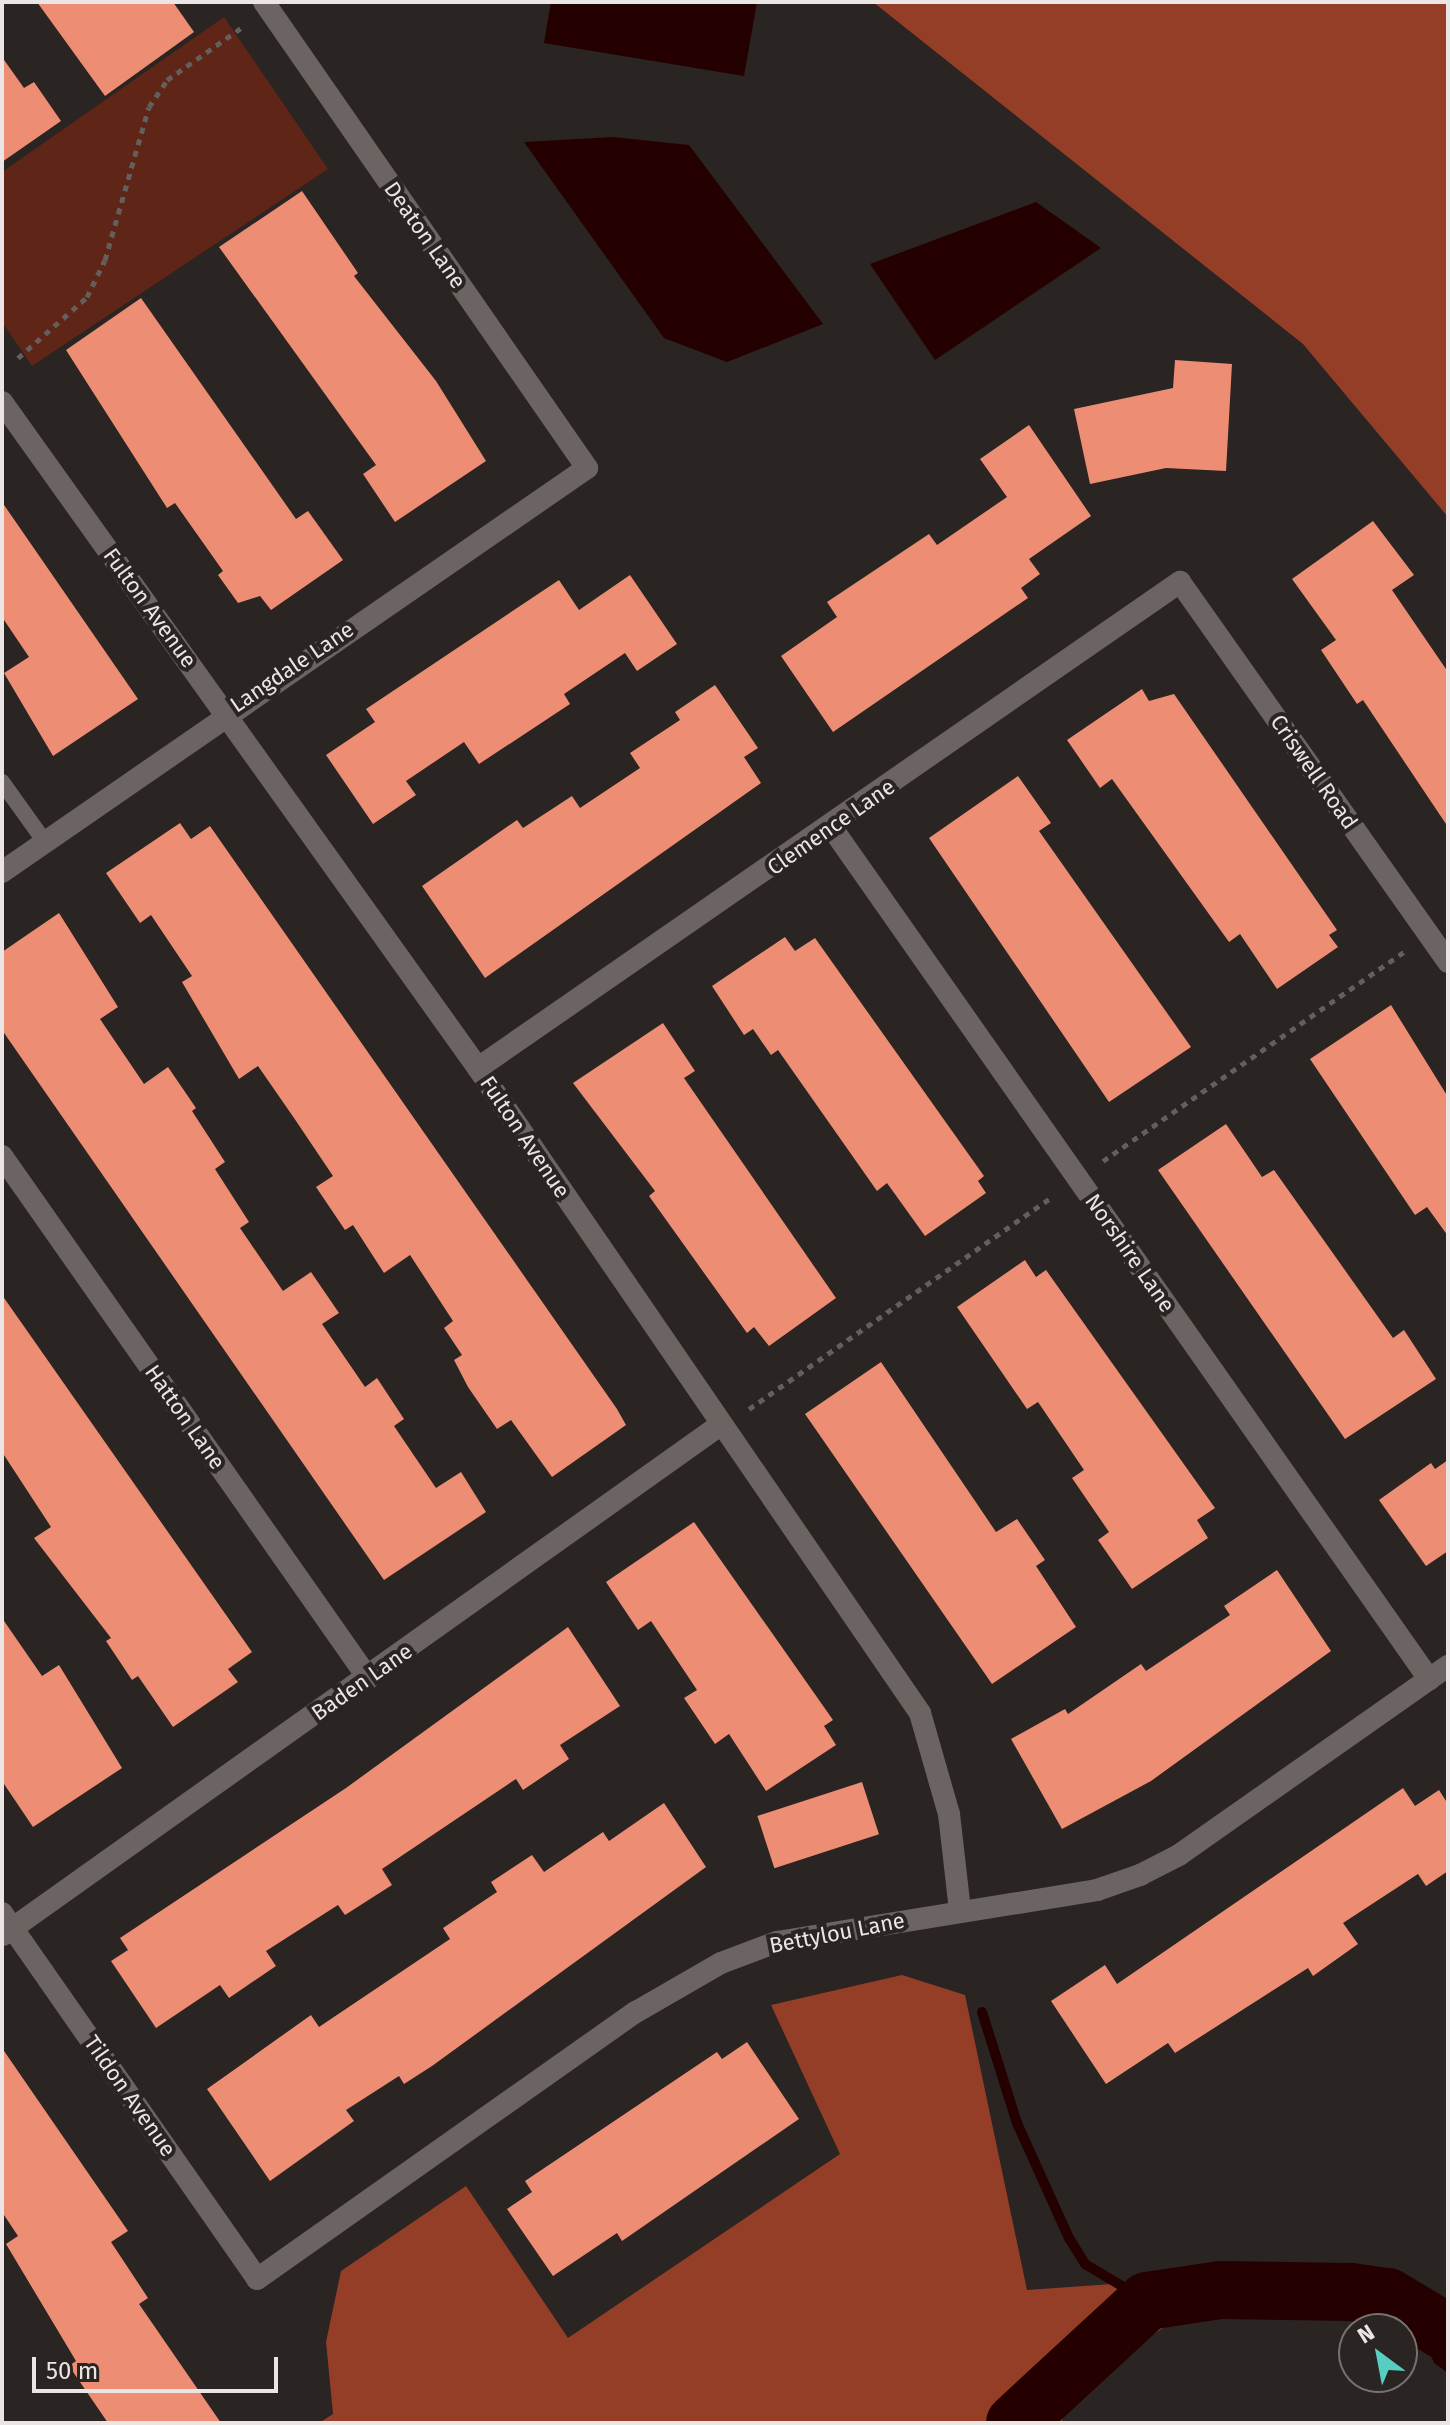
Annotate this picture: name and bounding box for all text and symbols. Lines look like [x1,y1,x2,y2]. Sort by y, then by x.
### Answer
street label: Deaton Lane [378,176,472,294]
street label: Fulton Avenue [98,543,202,673]
street label: Langdale Lane [225,616,359,718]
street label: Criswell Road [1265,710,1363,834]
street label: Clemence Lane [762,773,900,881]
street label: Fulton Avenue [475,1071,575,1203]
street label: Norshire Lane [1079,1189,1181,1317]
street label: Hatton Lane [139,1360,231,1474]
street label: Baden Lane [307,1638,417,1726]
street label: Bettylou Lane [767,1907,907,1959]
street label: Tildon Avenue [79,2030,181,2162]
north arrow [1338,2313,1418,2393]
text: N [1353,2319,1379,2349]
scale bar [36,2341,282,2391]
text: 50 m [46,2357,98,2385]

